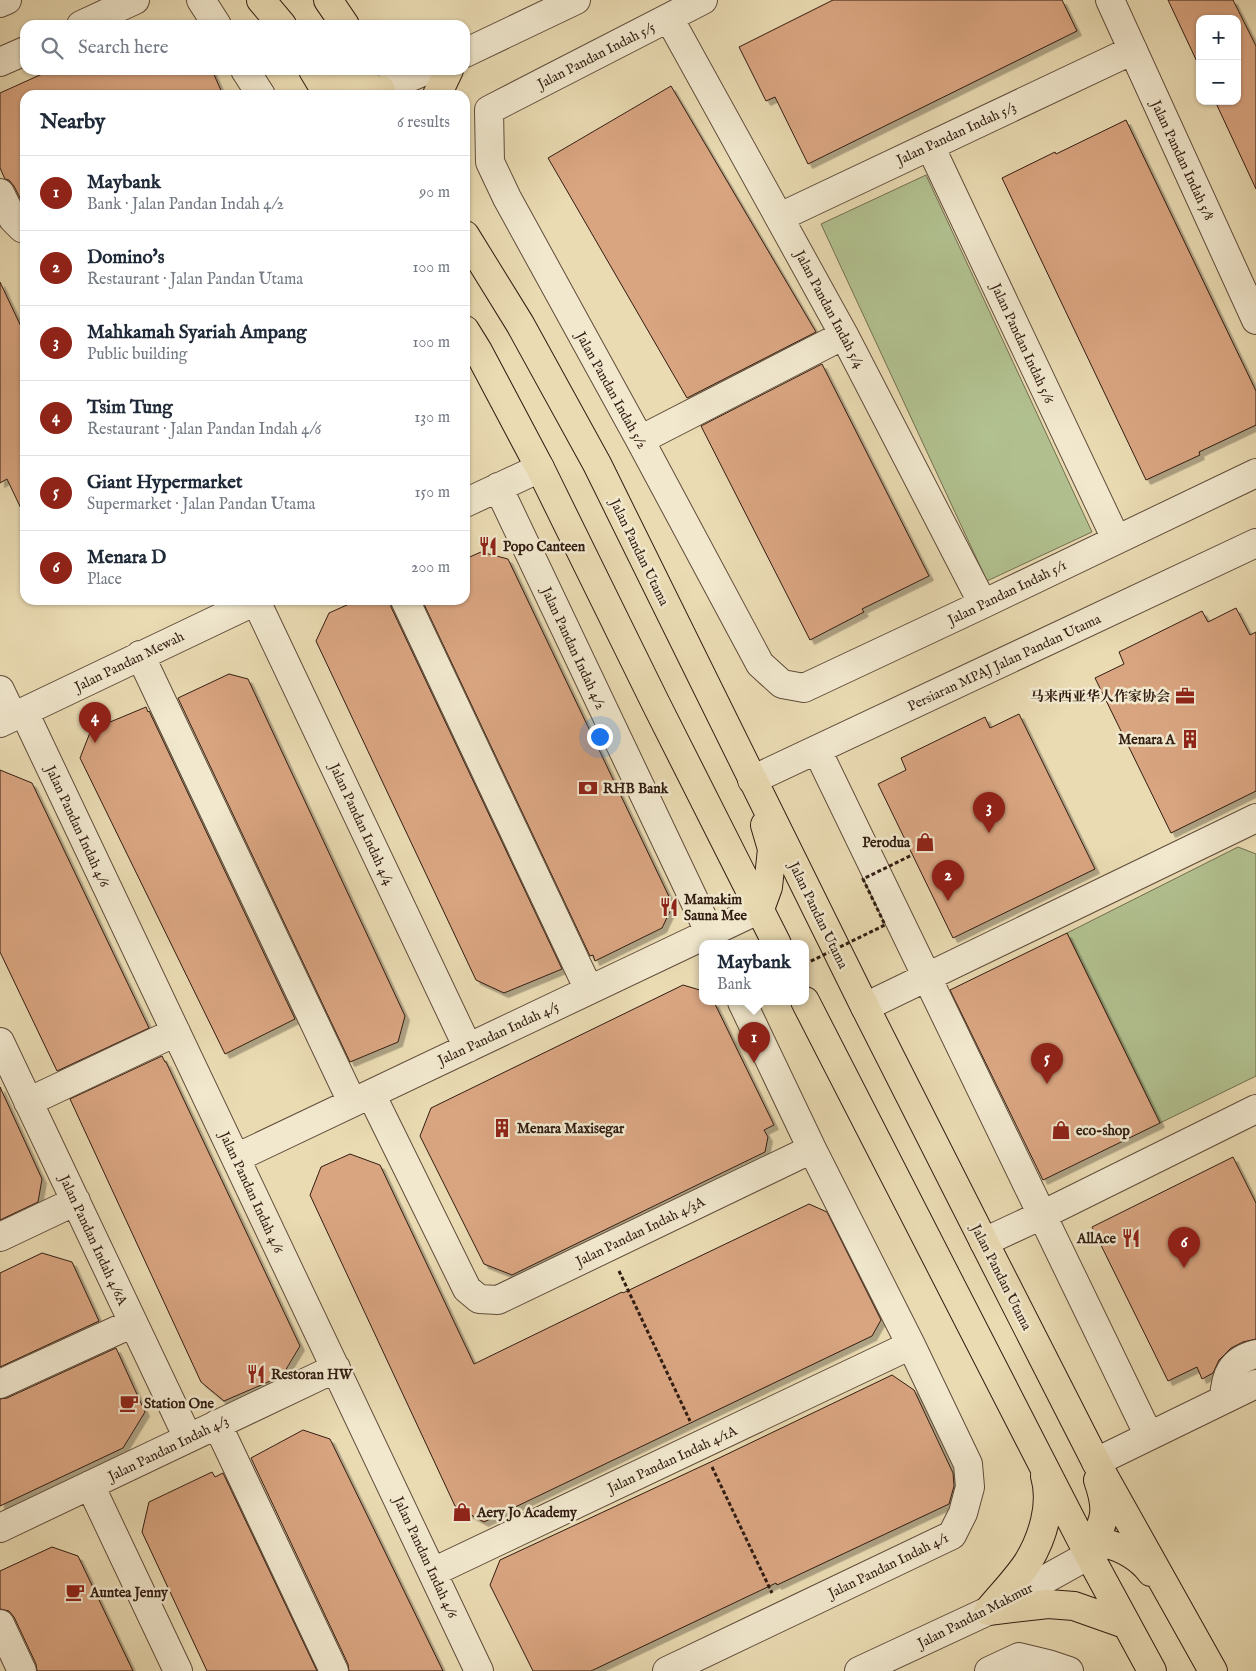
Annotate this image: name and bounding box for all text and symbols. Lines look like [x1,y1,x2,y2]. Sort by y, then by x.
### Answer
map controls [1196,15,1241,105]
button: + [1196,15,1241,60]
street label: Jalan Pandan Indah 5/5 [533,18,658,94]
search box [20,20,470,75]
icon: search [38,34,66,62]
text: Search here [78,36,169,60]
button: − [1196,60,1241,105]
street label: Jalan Pandan Indah 5/8 [1146,96,1218,223]
street label: Jalan Pandan Indah 5/3 [892,98,1019,170]
text: Nearby [40,109,105,136]
text: 6 results [397,113,450,133]
text: Maybank [87,171,161,195]
text: 1 [53,183,59,203]
text: 90 m [419,183,450,203]
text: Bank · Jalan Pandan Indah 4/2 [87,195,284,215]
text: Domino's [87,246,164,270]
street label: Jalan Pandan Indah 5/4 [789,246,868,372]
text: 2 [52,258,60,278]
text: 100 m [413,258,450,278]
text: Restaurant · Jalan Pandan Utama [87,270,303,290]
street label: Jalan Pandan Indah 5/6 [986,279,1058,407]
text: Mahkamah Syariah Ampang [87,321,307,345]
street label: Jalan Pandan Indah 5/2 [570,327,651,453]
text: 3 [53,333,59,353]
text: 100 m [413,333,450,353]
text: Public building [87,345,187,365]
text: Tsim Tung [87,396,172,420]
text: 4 [52,408,60,428]
text: 130 m [414,408,450,428]
text: Restaurant · Jalan Pandan Indah 4/6 [87,420,321,440]
text: Giant Hypermarket [87,471,243,495]
text: 5 [53,483,59,503]
text: 150 m [415,483,450,503]
street label: Jalan Pandan Utama [605,494,673,610]
text: Supermarket · Jalan Pandan Utama [87,495,316,515]
restaurant icon: Popo Canteen [477,535,499,557]
place label: Popo Canteen [503,538,586,556]
text: Menara D [87,546,166,570]
street label: Jalan Pandan Indah 5/1 [943,556,1070,630]
text: 6 [53,558,59,578]
text: 200 m [411,558,450,578]
text: Place [87,570,122,590]
street label: Jalan Pandan Indah 4/2 [536,583,610,713]
street label: Persiaran MPAJ Jalan Pandan Utama [905,610,1105,716]
street label: Jalan Pandan Mewah [70,627,188,697]
office icon: 马来西亚华人作家协会 [1174,685,1196,707]
place label: 马来西亚华人作家协会 [1030,688,1170,706]
pin: 4 [79,702,111,743]
your location [587,724,613,750]
building icon: Menara A [1179,728,1201,750]
place label: Menara A [1118,731,1177,749]
street label: Jalan Pandan Indah 4/4 [324,759,397,889]
street label: Jalan Pandan Indah 4/6 [40,761,114,891]
bank icon: RHB Bank [577,777,599,799]
place label: RHB Bank [603,780,669,798]
pin: 3 [973,792,1005,833]
shop icon: Perodua [914,831,936,853]
place label: Perodua [862,834,911,852]
street label: Jalan Pandan Utama [784,857,852,973]
pin: 2 [932,860,964,901]
place label: Mamakim Sauna Mee [684,891,748,925]
restaurant icon: Mamakim Sauna Mee [658,896,680,918]
popup [699,940,809,1005]
text: Maybank [717,951,791,975]
text: Bank [717,975,752,995]
street label: Jalan Pandan Indah 4/5 [433,998,562,1071]
pin: 1 [738,1022,770,1063]
pin: 5 [1031,1043,1063,1084]
building icon: Menara Maxisegar [491,1117,513,1139]
shop icon: eco-shop [1050,1119,1072,1141]
place label: Menara Maxisegar [517,1120,625,1138]
place label: eco-shop [1076,1122,1130,1140]
street label: Jalan Pandan Indah 4/6 [214,1127,288,1257]
street label: Jalan Pandan Indah 4/6A [54,1171,131,1309]
street label: Jalan Pandan Indah 4/3A [571,1193,708,1272]
street label: Jalan Pandan Utama [966,1220,1036,1334]
restaurant icon: AllAce [1120,1227,1142,1249]
pin: 6 [1168,1227,1200,1268]
place label: AllAce [1076,1230,1117,1248]
restaurant icon: Restoran HW [245,1363,267,1385]
place label: Restoran HW [271,1366,354,1384]
cafe icon: Station One [118,1392,140,1414]
place label: Station One [144,1395,215,1413]
street label: Jalan Pandan Indah 4/3 [104,1412,232,1487]
street label: Jalan Pandan Indah 4/1A [603,1422,741,1499]
street label: Jalan Pandan Indah 4/6 [388,1492,462,1622]
shop icon: Aery Jo Academy [451,1501,473,1523]
place label: Aery Jo Academy [476,1504,578,1522]
street label: Jalan Pandan Indah 4/1 [824,1529,952,1604]
street label: Jalan Pandan Makmur [913,1579,1036,1654]
cafe icon: Auntea Jenny [64,1581,86,1603]
place label: Auntea Jenny [89,1584,169,1602]

